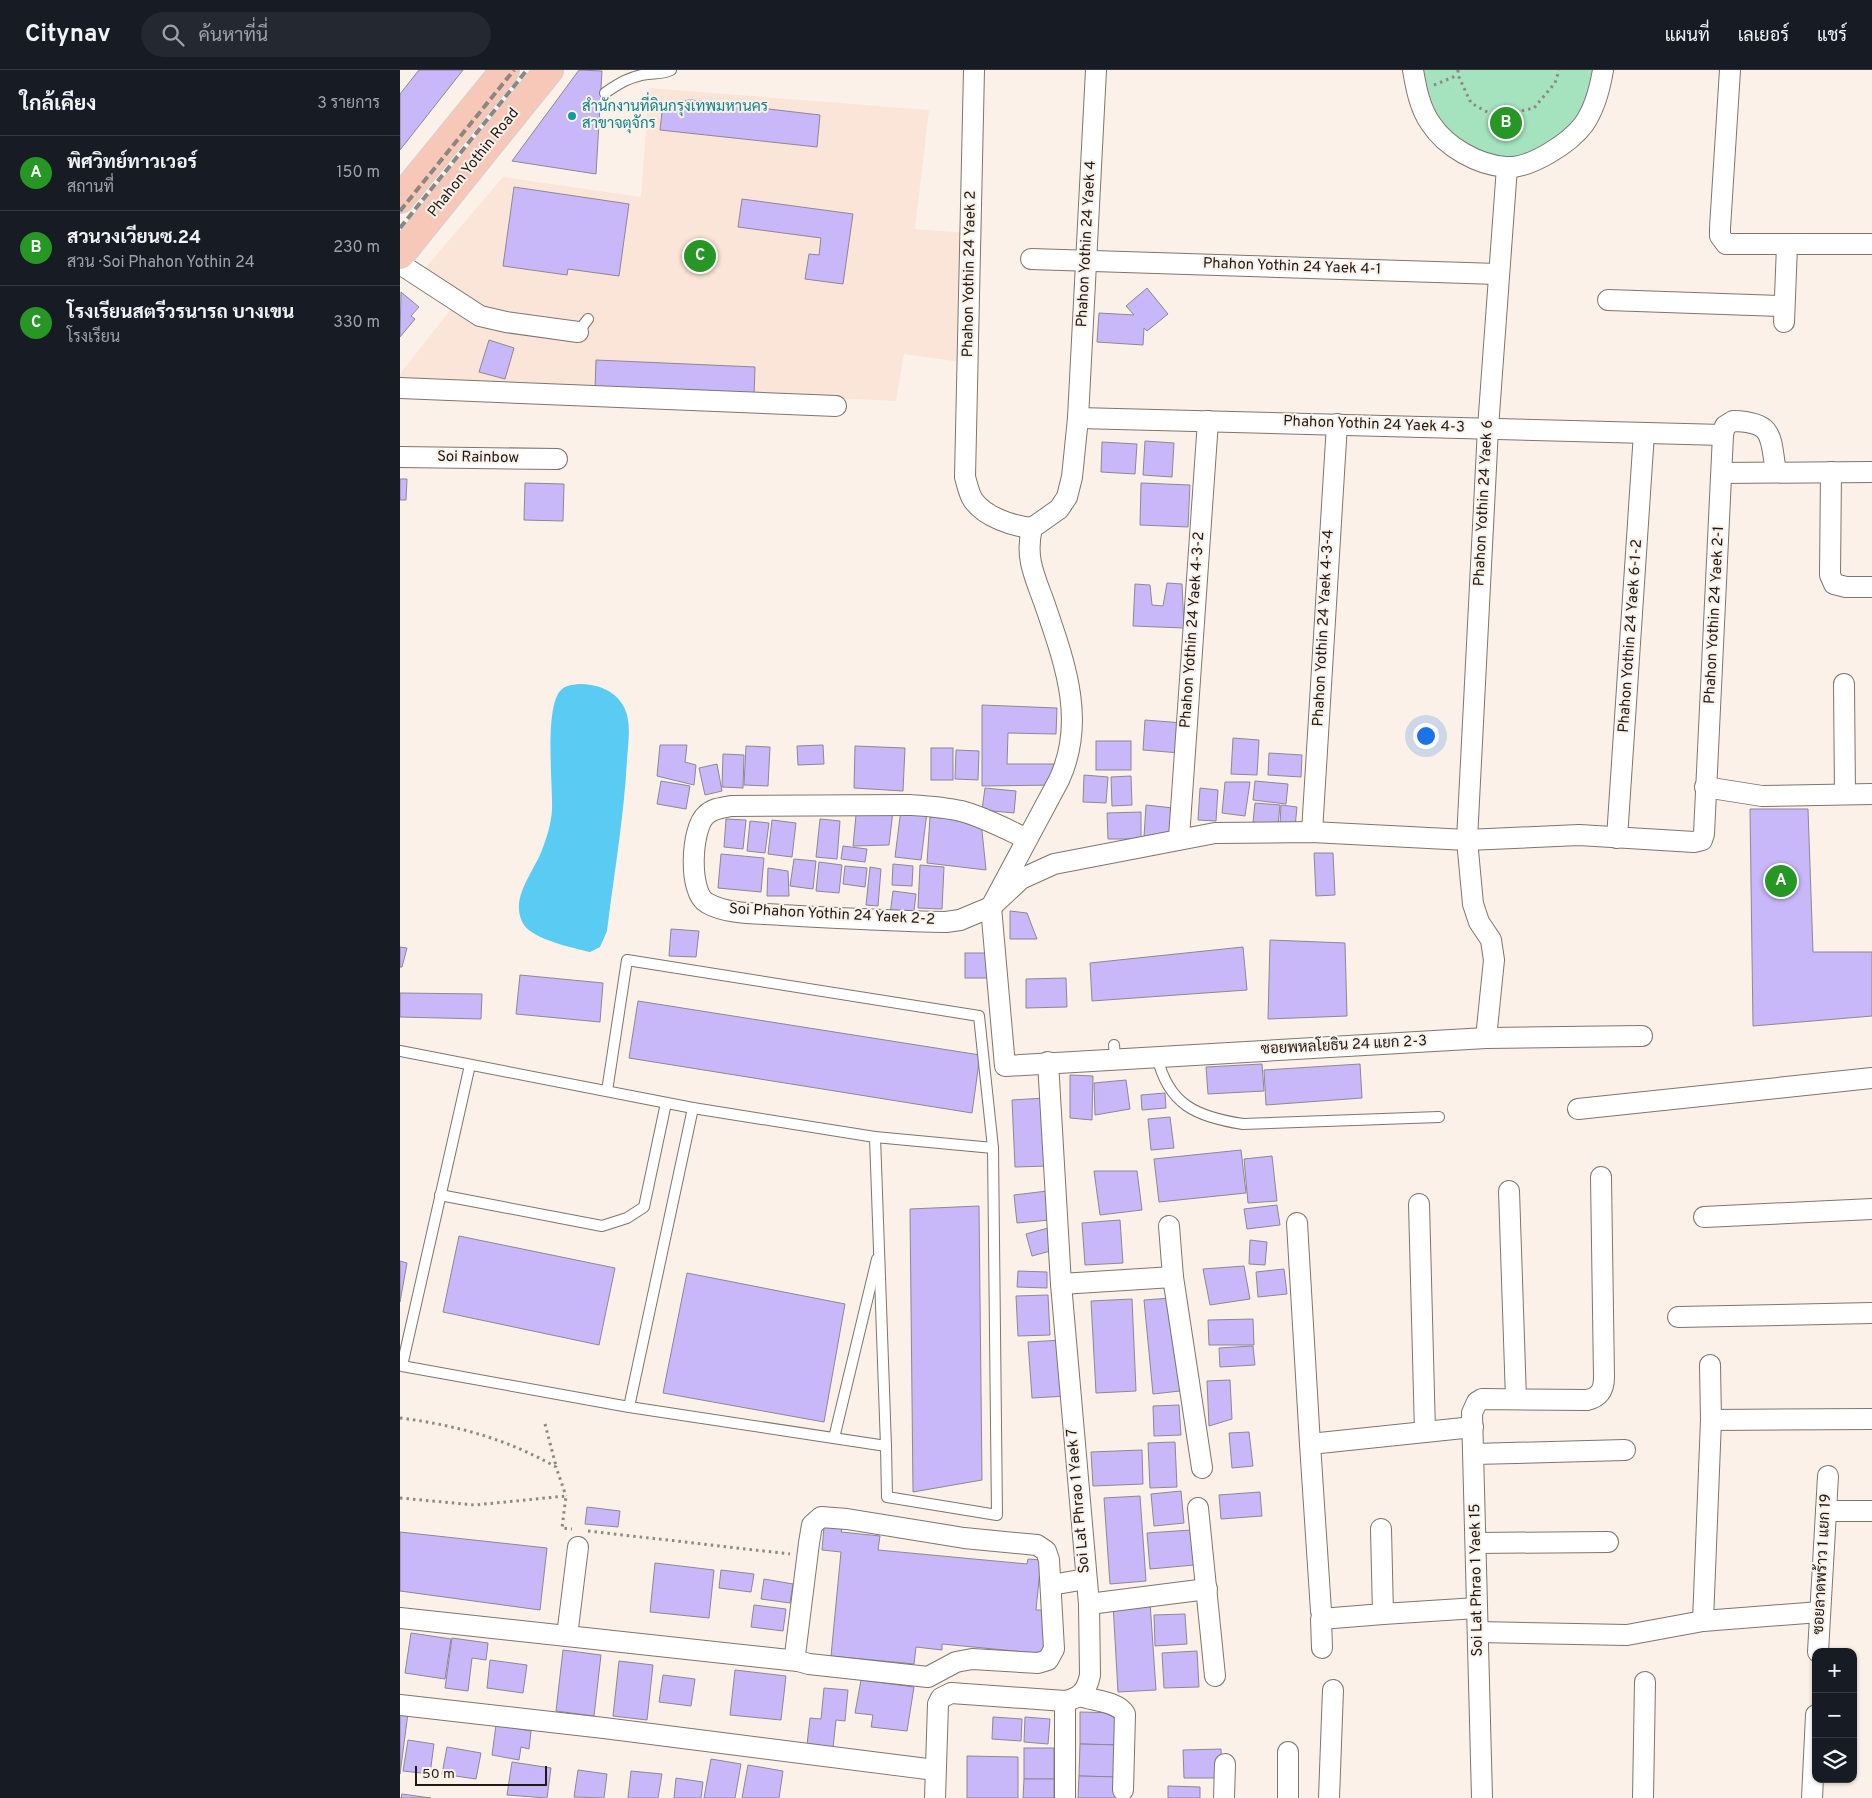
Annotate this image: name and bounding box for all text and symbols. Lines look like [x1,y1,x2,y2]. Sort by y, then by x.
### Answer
search box [141,12,491,57]
text: Citynav [25,20,111,50]
icon: search [159,21,187,49]
text: ค้นหาที่นี่ [199,24,268,48]
text: แผนที่ [1665,25,1710,48]
text: เลเยอร์ [1738,25,1789,48]
text: แชร์ [1817,25,1847,48]
text: ใกล้เคียง [20,91,96,118]
place label: สำนักงานที่ดินกรุงเทพมหานคร สาขาจตุจักร [582,91,768,134]
text: 3 รายการ [317,94,380,114]
pin: B [1490,104,1522,142]
street label: Phahon Yothin Road [424,105,524,221]
marker: สำนักงานที่ดินกรุงเทพมหานคร สาขาจตุจักร [566,110,578,122]
text: พิศวิทย์ทาวเวอร์ [67,151,197,175]
street label: Phahon Yothin 24 Yaek 4 [1073,160,1101,328]
text: A [30,163,42,183]
text: 150 m [337,163,380,183]
text: สถานที่ [67,178,114,198]
street label: Phahon Yothin 24 Yaek 2 [959,190,981,358]
text: สวนวงเวียนซ.24 [67,226,201,250]
pin: C [684,237,716,275]
text: B [30,238,42,258]
text: 230 m [333,238,380,258]
text: สวน · Soi Phahon Yothin 24 [67,253,255,273]
street label: Phahon Yothin 24 Yaek 4-1 [1202,254,1382,280]
text: โรงเรียนสตรีวรนารถ บางเขน [67,301,294,325]
text: C [31,313,41,333]
text: 330 m [333,313,380,333]
text: โรงเรียน [67,328,120,348]
street label: Phahon Yothin 24 Yaek 4-3 [1283,412,1465,438]
street label: Phahon Yothin 24 Yaek 6 [1470,419,1498,587]
street label: Soi Rainbow [437,448,519,468]
street label: Phahon Yothin 24 Yaek 2-1 [1701,525,1729,705]
street label: Phahon Yothin 24 Yaek 4-3-4 [1309,529,1339,727]
street label: Phahon Yothin 24 Yaek 4-3-2 [1177,531,1209,729]
street label: Phahon Yothin 24 Yaek 6-1-2 [1615,539,1647,733]
your location [1413,723,1439,749]
pin: A [1765,862,1797,900]
street label: Soi Phahon Yothin 24 Yaek 2-2 [728,900,936,930]
street label: ซอยพหลโยธิน 24 แยก 2-3 [1260,1030,1428,1060]
street label: Soi Lat Phrao 1 Yaek 7 [1063,1428,1095,1574]
street label: ซอยลาดพร้าว 1 แยก 19 [1808,1493,1836,1635]
street label: Soi Lat Phrao 1 Yaek 15 [1466,1503,1488,1657]
map controls [1812,1648,1857,1783]
button: + [1812,1648,1857,1693]
button: − [1812,1693,1857,1738]
button: layers [1812,1738,1857,1783]
scale bar [415,1763,548,1786]
text: 50 m [422,1766,455,1783]

